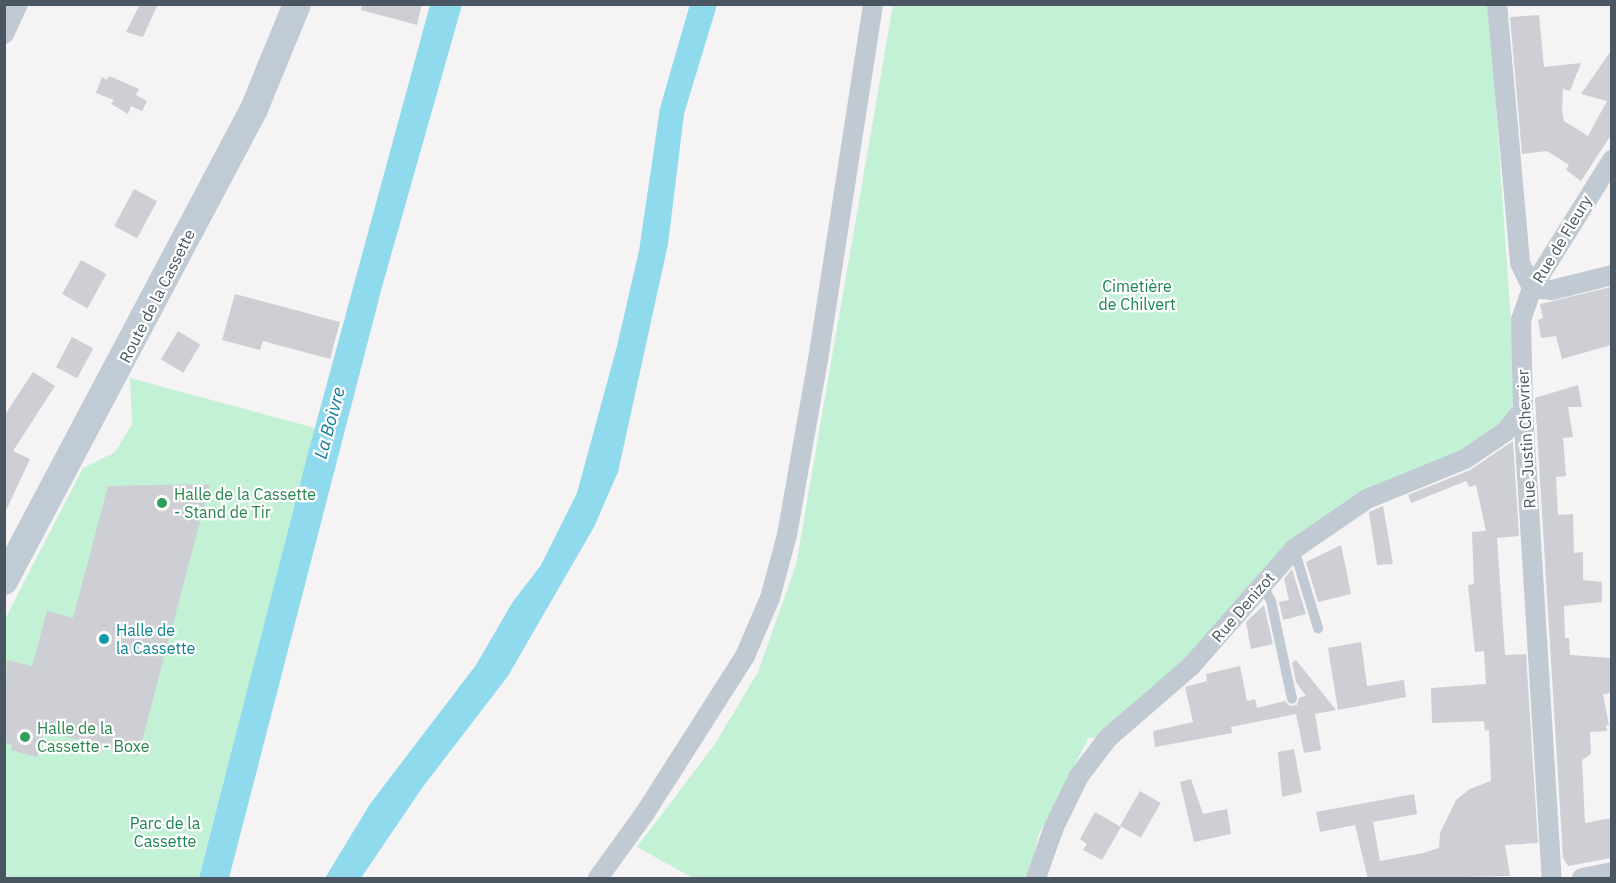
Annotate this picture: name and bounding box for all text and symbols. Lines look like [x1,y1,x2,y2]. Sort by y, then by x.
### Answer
street label: Rue de Fleury [1528,192,1596,286]
street label: Route de la Cassette [115,226,199,366]
park label: Cimetière de Chilvert [1098,276,1176,314]
street label: Rue Justin Chevrier [1513,369,1539,509]
water label: La Boivre [310,385,350,461]
place label: Halle de la Cassette - Stand de Tir [174,484,316,522]
marker: Halle de la Cassette - Stand de Tir [155,496,169,510]
street label: Rue Denizot [1207,568,1279,646]
place label: Halle de la Cassette [116,620,195,658]
marker: Halle de la Cassette [97,632,111,646]
place label: Halle de la Cassette - Boxe [37,718,149,756]
marker: Halle de la Cassette - Boxe [18,730,32,744]
park label: Parc de la Cassette [130,813,200,851]

